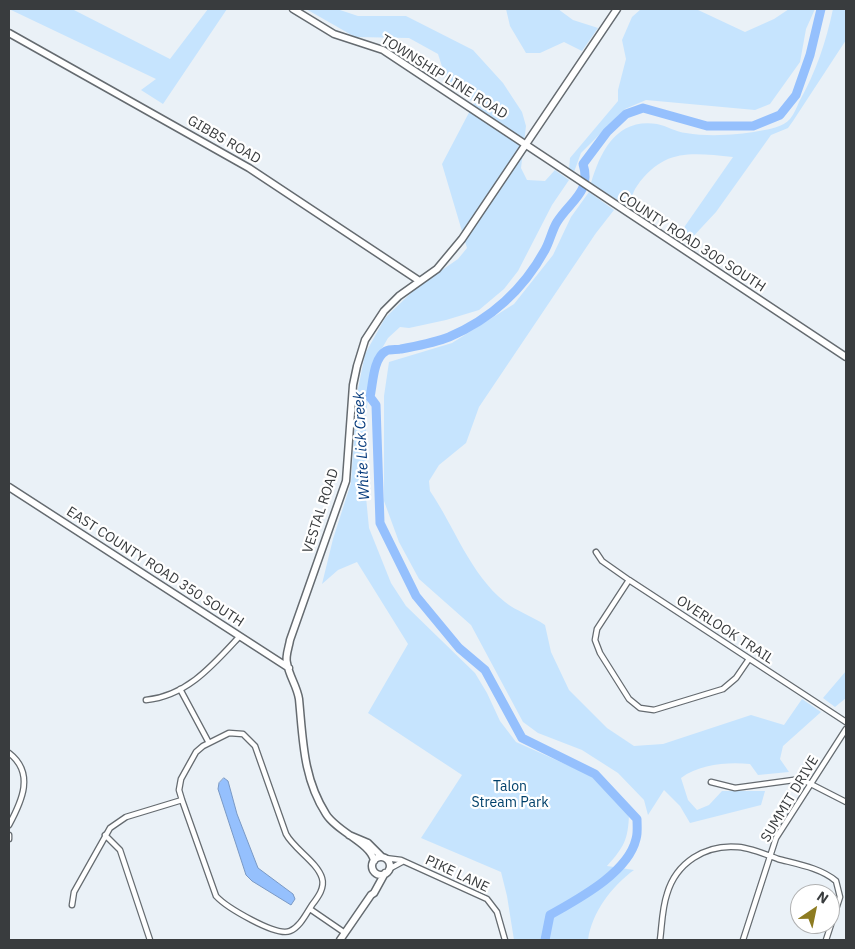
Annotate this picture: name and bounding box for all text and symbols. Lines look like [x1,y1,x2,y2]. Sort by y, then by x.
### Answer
street label: TOWNSHIP LINE ROAD [378,31,510,123]
street label: GIBBS ROAD [184,112,264,168]
street label: COUNTY ROAD 300 SOUTH [615,188,769,296]
water label: White Lick Creek [350,391,374,501]
street label: VESTAL ROAD [299,467,343,555]
street label: EAST COUNTY ROAD 350 SOUTH [63,503,247,631]
street label: OVERLOOK TRAIL [673,592,777,668]
street label: SUMMIT DRIVE [758,753,822,845]
park label: Talon Stream Park [471,779,549,812]
street label: PIKE LANE [422,852,492,896]
north arrow [790,884,840,934]
text: N [814,887,832,908]

